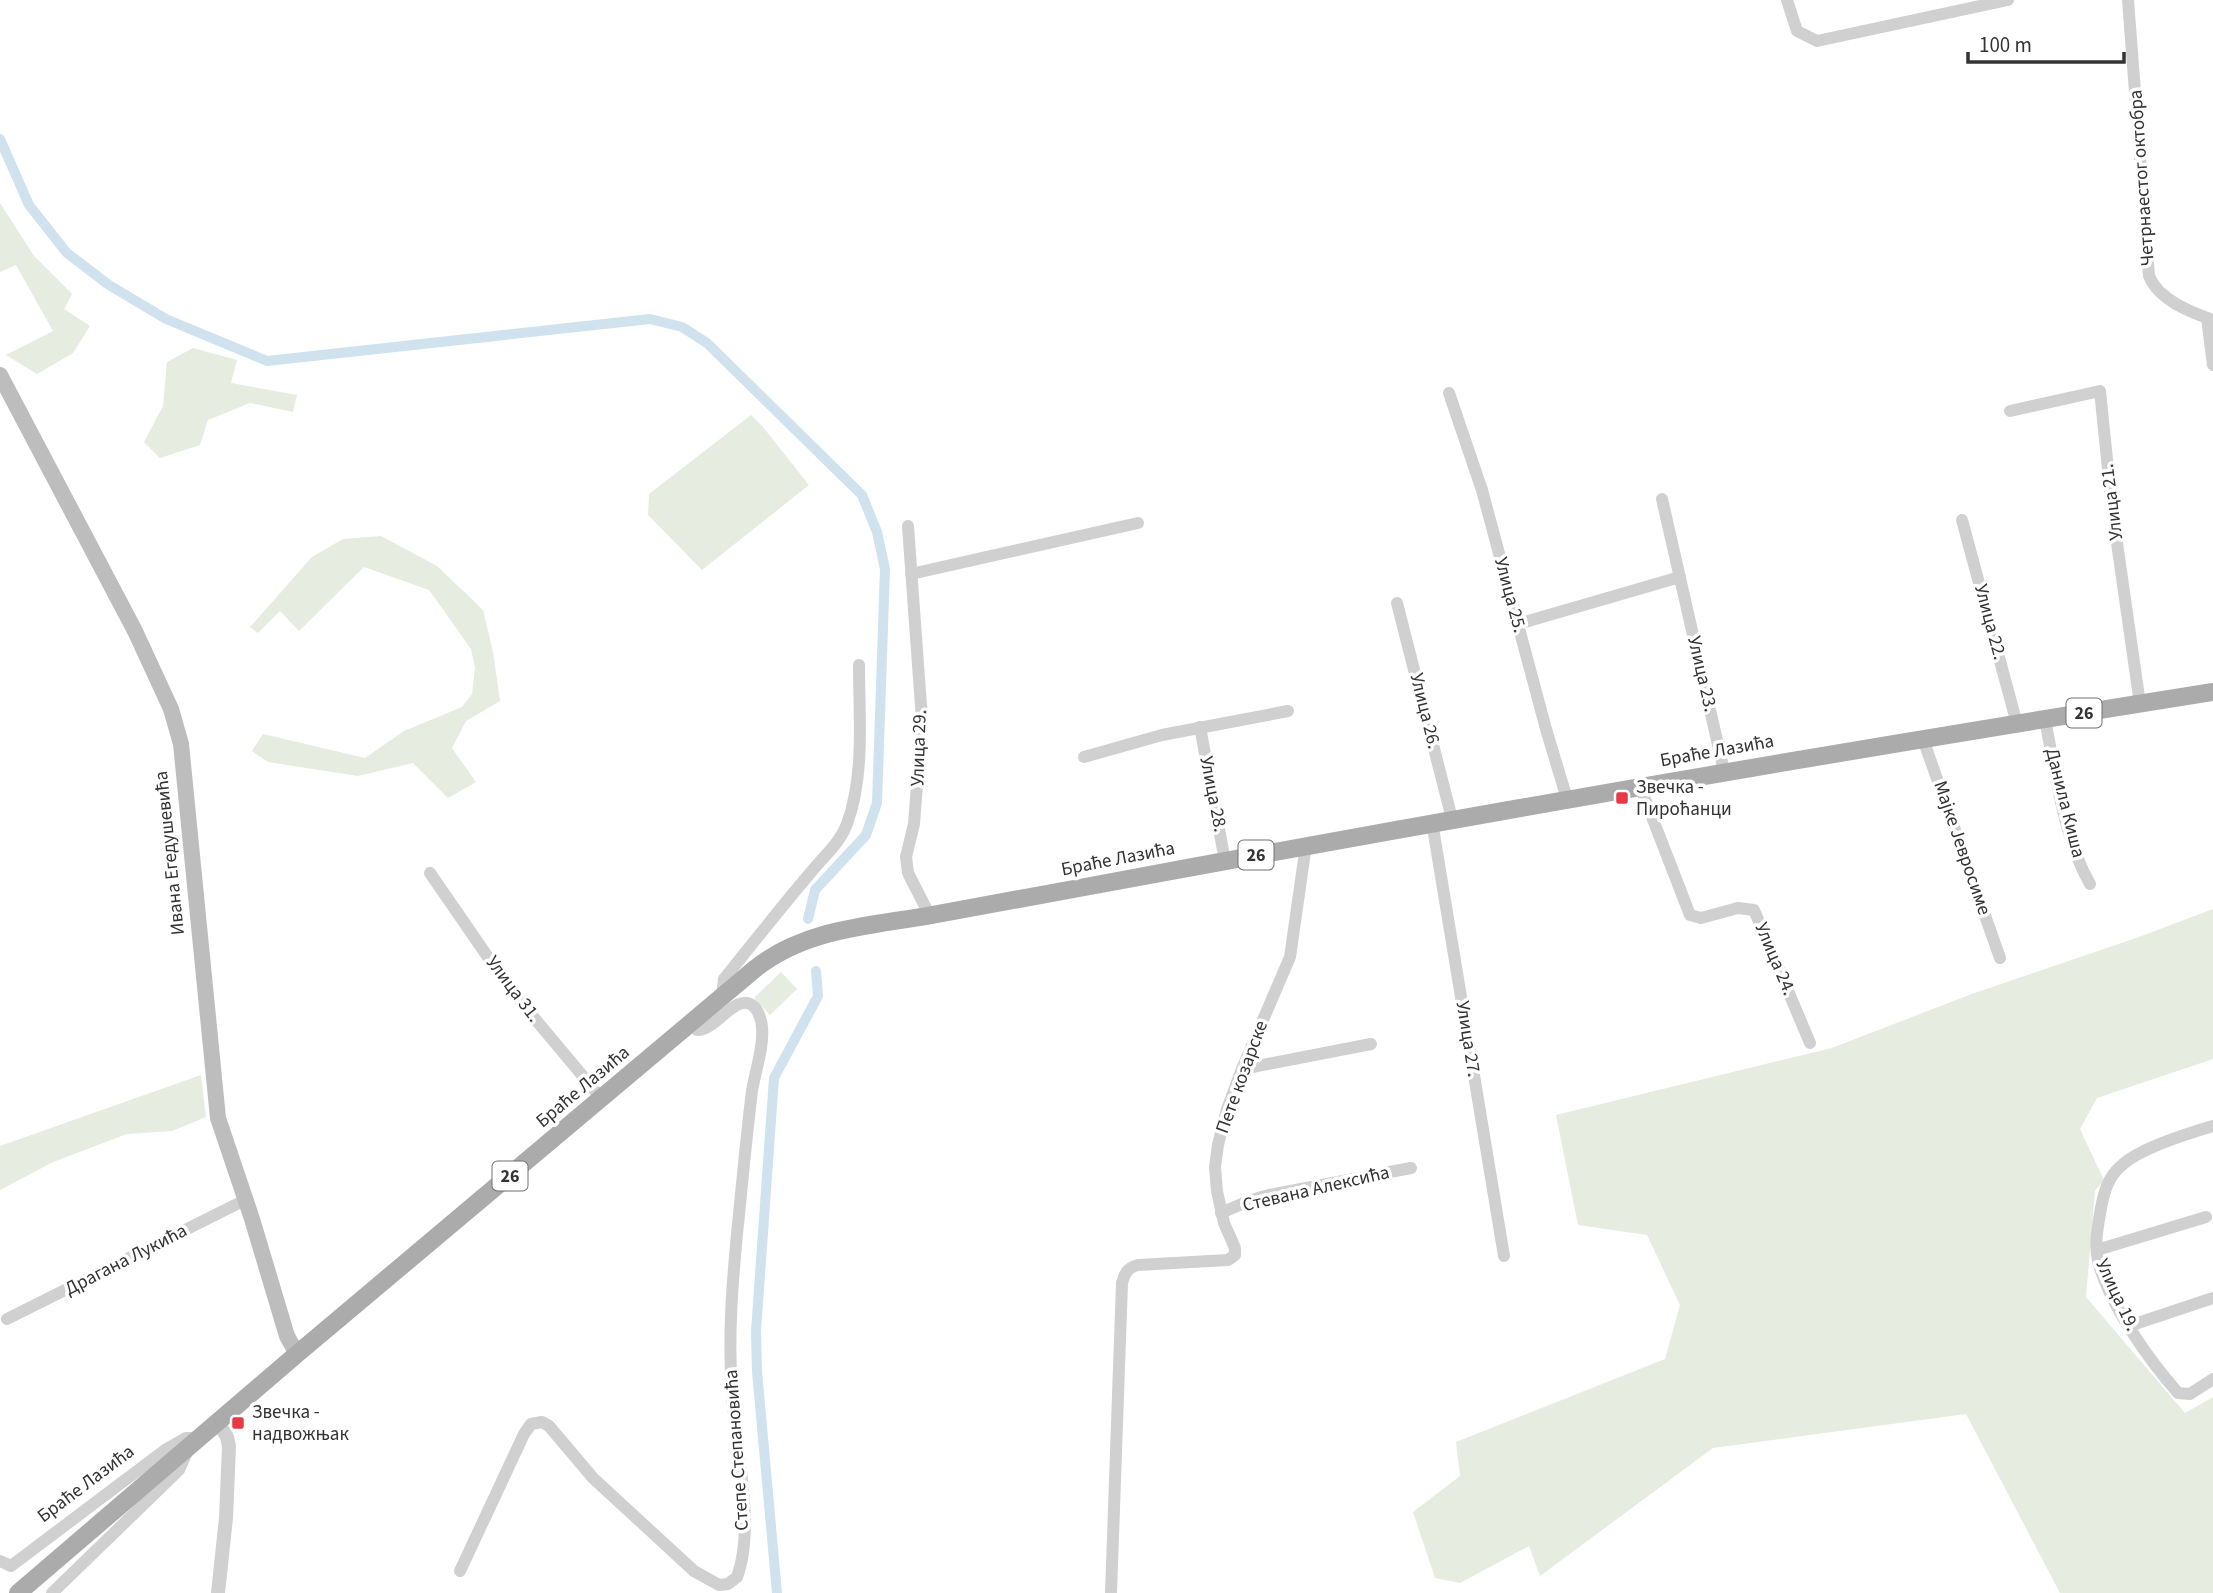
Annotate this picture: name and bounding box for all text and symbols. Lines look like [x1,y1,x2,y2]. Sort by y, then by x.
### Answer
scale bar [1968,21,2124,65]
text: 100 m [1979,30,2032,60]
street label: Четрнаестог октобра [2122,89,2162,267]
street label: Улица 21. [2094,462,2130,542]
street label: Улица 25. [1487,554,1533,636]
street label: Улица 22. [1967,581,2013,663]
street label: Улица 23. [1680,634,1724,714]
street label: Улица 26. [1403,670,1447,752]
road number: 26 [2066,698,2102,728]
street label: Улица 29. [904,709,934,787]
street label: Браће Лазића [1658,728,1776,774]
street label: Данила Киша [2038,745,2092,861]
street label: Улица 28. [1192,754,1234,834]
street label: Ивана Егедушевића [148,770,192,936]
place label: Звечка - Пироћанци [1636,774,1732,823]
street label: Мајке Јевросиме [1926,777,1998,919]
marker: Звечка - Пироћанци [1614,790,1630,806]
street label: Браће Лазића [1059,835,1177,883]
road number: 26 [1238,840,1274,870]
street label: Улица 24. [1748,918,1802,1000]
street label: Улица 31. [479,950,547,1028]
street label: Улица 27. [1449,999,1487,1079]
street label: Пете козарске [1209,1017,1275,1137]
street label: Браће Лазића [530,1040,636,1134]
street label: Стевана Алексића [1240,1159,1392,1219]
road number: 26 [492,1162,528,1190]
street label: Драгана Лукића [60,1218,192,1302]
street label: Улица 19. [2089,1255,2145,1335]
street label: Степе Степановића [718,1369,756,1531]
place label: Звечка - надвожњак [252,1399,349,1448]
marker: Звечка - надвожњак [230,1415,246,1431]
street label: Браће Лазића [32,1439,140,1529]

